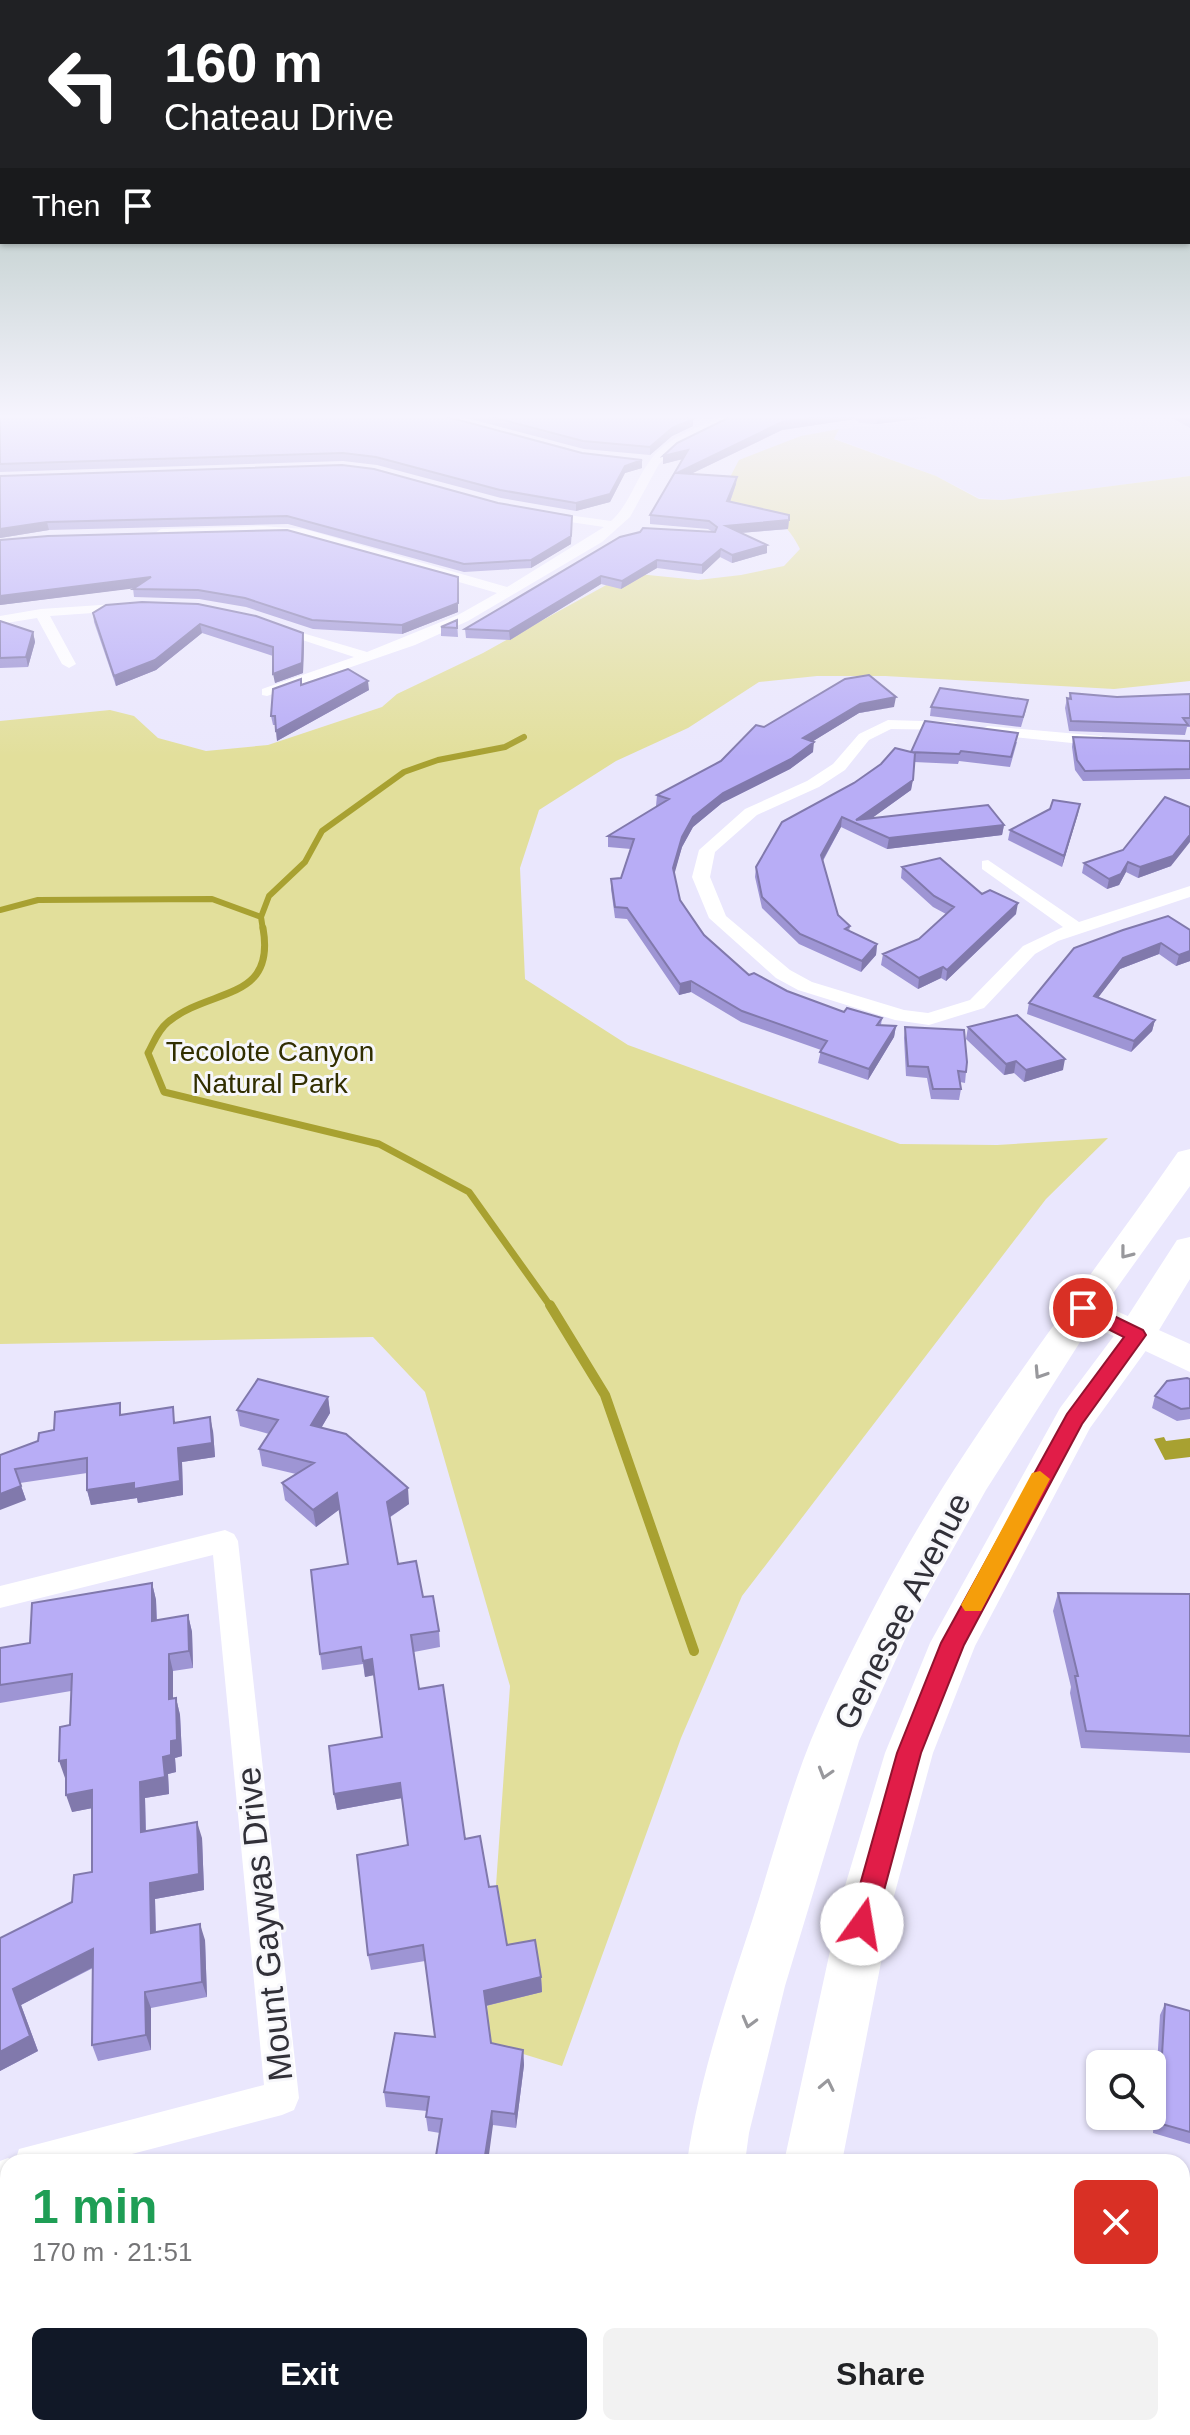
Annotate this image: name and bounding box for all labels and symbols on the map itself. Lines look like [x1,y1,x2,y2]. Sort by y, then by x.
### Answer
park label: Tecolote Canyon Natural Park [166,1036,374,1099]
one-way arrow [1122,1244,1136,1258]
pin [1049,1274,1117,1342]
one-way arrow [1035,1365,1050,1379]
street label: Genesee Avenue [826,1486,978,1736]
street label: Mount Gaywas Drive [229,1765,299,2083]
one-way arrow [818,1766,834,1780]
position arrow [820,1882,904,1966]
one-way arrow [742,2015,759,2029]
one-way arrow [817,2079,834,2092]

